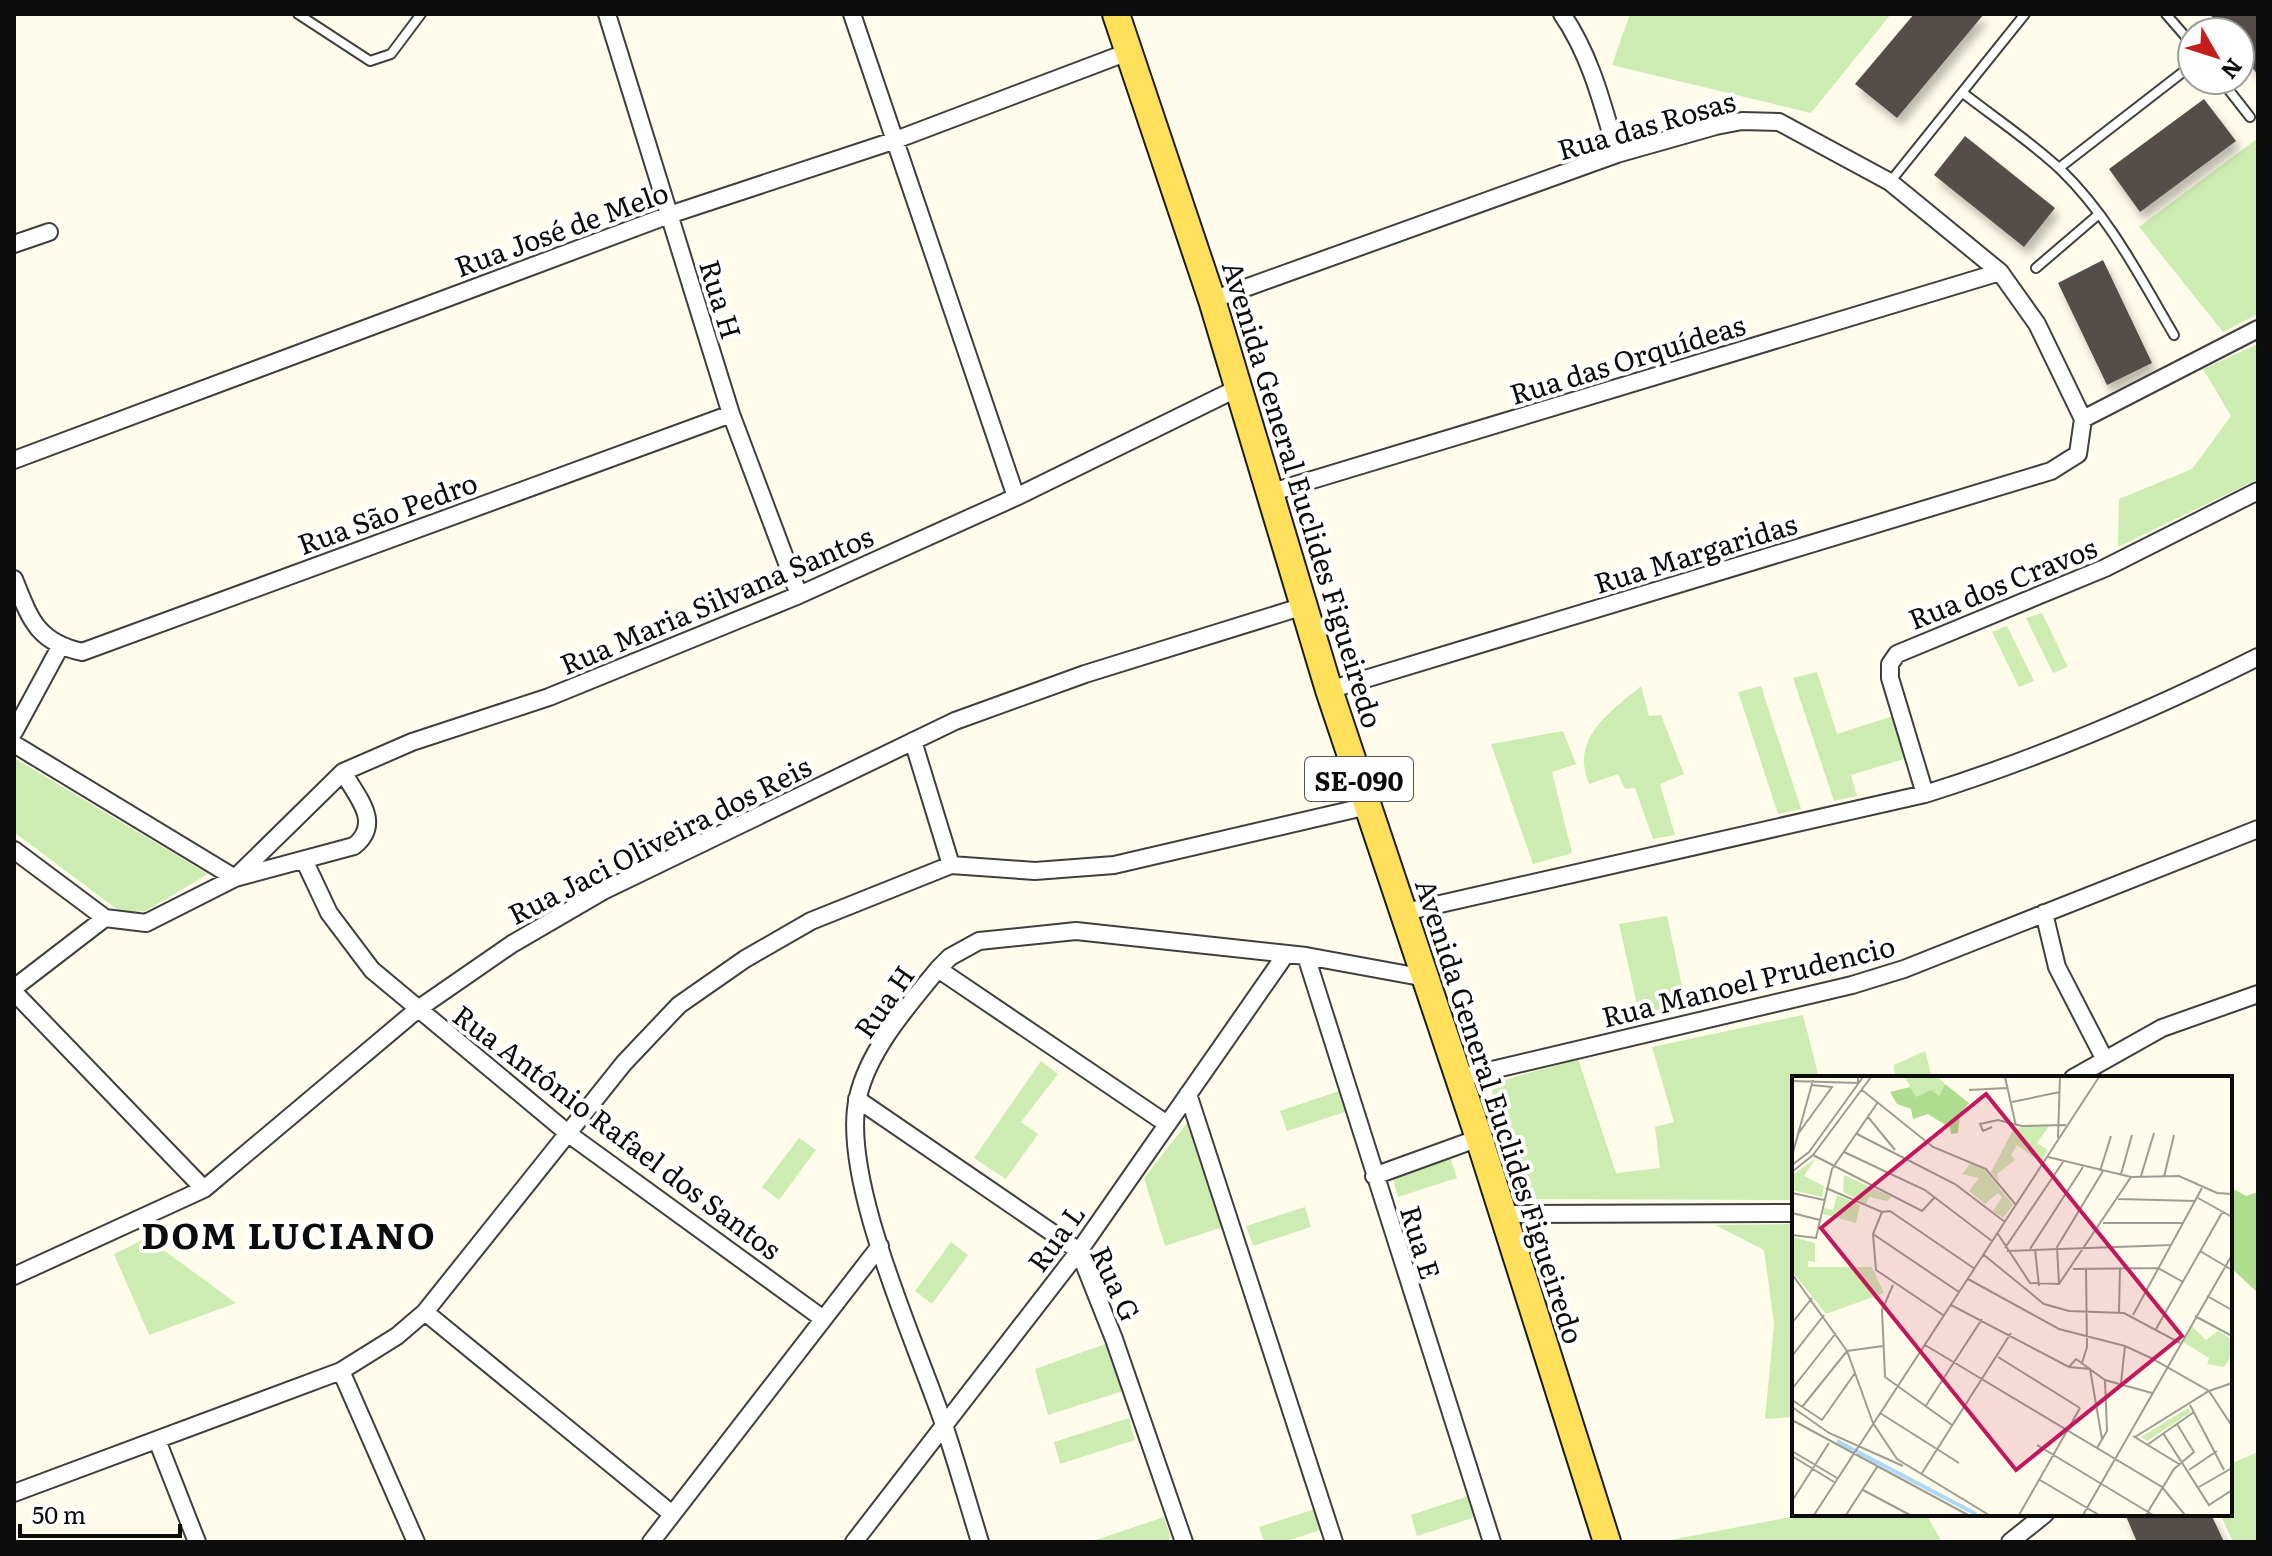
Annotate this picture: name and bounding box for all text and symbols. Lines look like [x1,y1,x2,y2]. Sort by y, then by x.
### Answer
north arrow [2176,16,2256,96]
text: N [2214,52,2251,87]
street label: Rua das Rosas [1552,79,1740,169]
street label: Rua José de Melo [448,170,674,286]
street label: Rua H [690,254,754,344]
street label: Avenida General Euclides Figueiredo [1213,255,1395,733]
street label: Rua das Orquídeas [1504,302,1750,414]
street label: Rua São Pedro [291,460,483,564]
street label: Rua Margaridas [1588,501,1802,603]
street label: Rua Maria Silvana Santos [553,514,879,684]
street label: Rua dos Cravos [1901,525,2103,639]
street label: Rua Jaci Oliveira dos Reis [500,744,818,934]
road number: SE-090 [1305,757,1413,801]
street label: Avenida General Euclides Figueiredo [1406,873,1596,1349]
street label: Rua Manoel Prudencio [1597,923,1899,1037]
street label: Rua H [843,956,923,1046]
street label: Rua Antônio Rafael dos Santos [445,993,791,1269]
inset map [1792,1076,2232,1516]
street label: Rua L [1016,1194,1094,1280]
street label: Rua E [1391,1200,1453,1284]
district label: DOM LUCIANO [141,1207,437,1260]
street label: Rua G [1081,1239,1153,1327]
scale bar [20,1488,180,1538]
text: 50 m [32,1496,86,1531]

